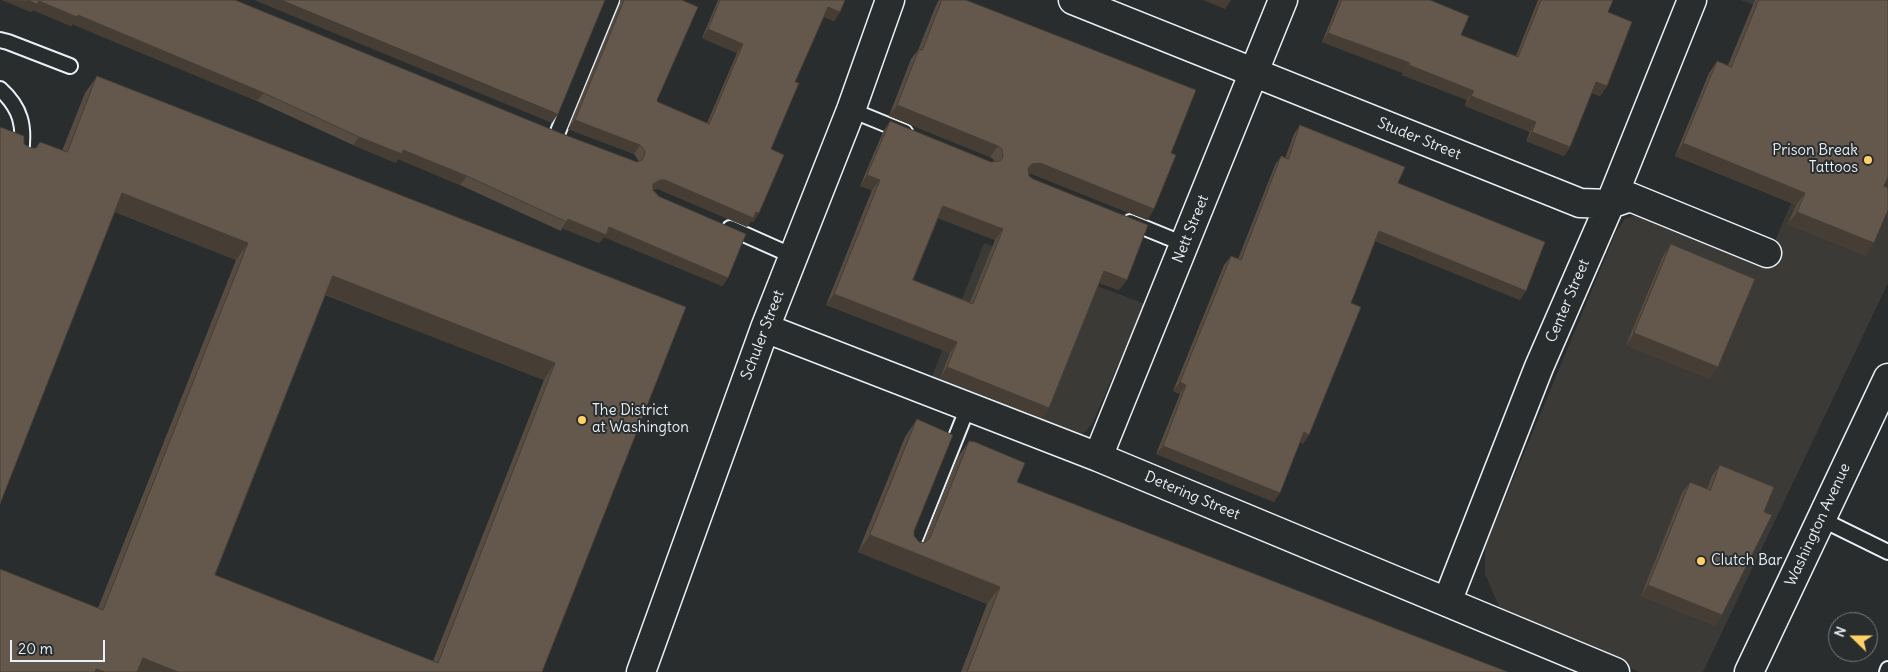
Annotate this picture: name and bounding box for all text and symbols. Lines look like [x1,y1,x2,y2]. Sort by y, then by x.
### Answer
street label: Studer Street [1375,114,1463,164]
place label: Prison Break Tattoos [1772,142,1858,177]
marker: Prison Break Tattoos [1862,154,1874,166]
street label: Nett Street [1169,192,1213,266]
street label: Center Street [1542,257,1594,345]
street label: Schuler Street [738,288,788,382]
place label: The District at Washington [592,402,689,437]
marker: The District at Washington [576,414,588,426]
street label: Washington Avenue [1782,461,1854,589]
street label: Detering Street [1142,468,1242,524]
place label: Clutch Bar [1711,552,1782,570]
marker: Clutch Bar [1695,555,1707,567]
north arrow [1828,612,1878,662]
text: N [1830,624,1850,640]
scale bar [12,630,108,662]
text: 20 m [18,639,53,658]

